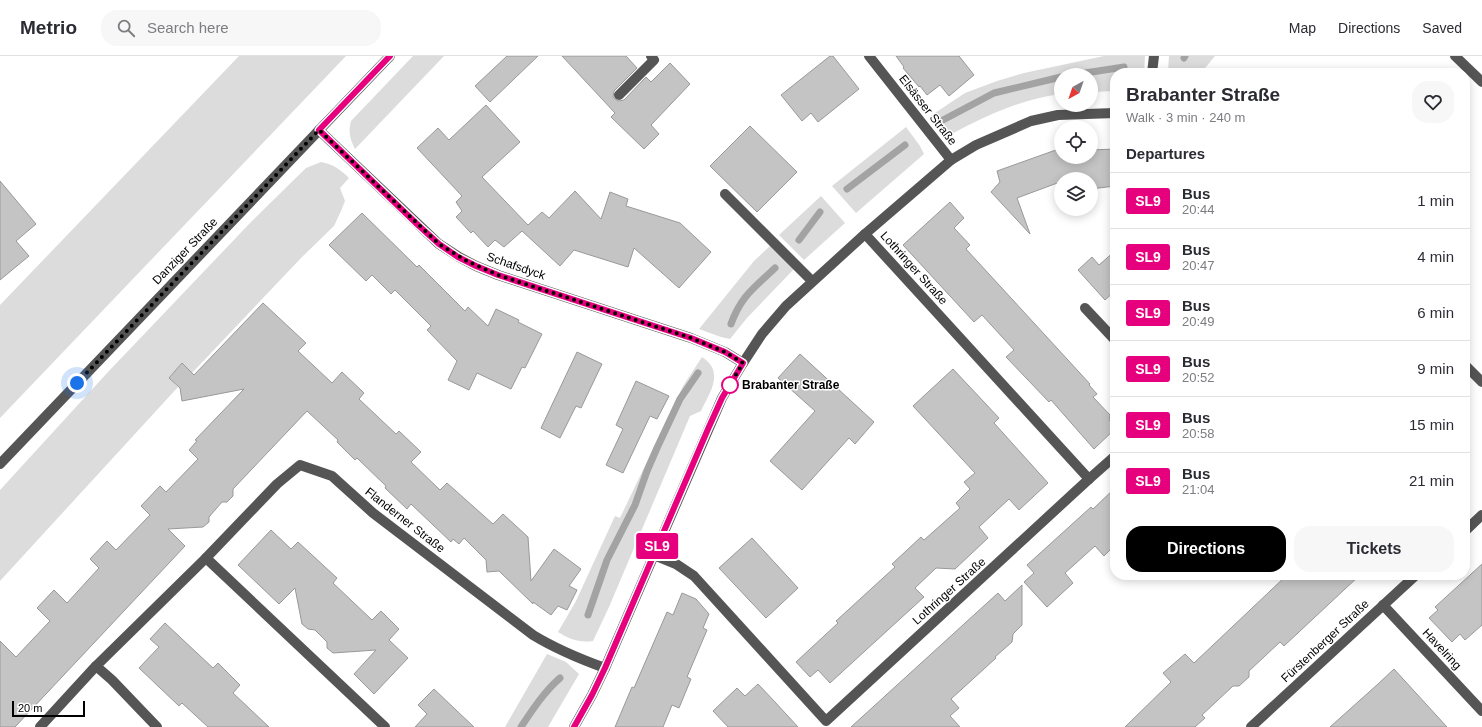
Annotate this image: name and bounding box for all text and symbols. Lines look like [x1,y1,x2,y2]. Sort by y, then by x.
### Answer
search box [101,10,381,46]
text: Metrio [20,17,77,38]
icon: search [115,17,137,39]
text: Search here [147,19,229,36]
text: Map [1289,20,1316,36]
text: Directions [1338,20,1400,36]
text: Saved [1422,20,1462,36]
north arrow [1054,68,1098,112]
map controls [1054,68,1098,216]
street label: Elsässer Straße [896,72,960,148]
button: heart [1412,81,1454,123]
text: Brabanter Straße [1126,84,1280,105]
text: Walk · 3 min · 240 m [1126,110,1245,125]
button: locate [1054,120,1098,164]
text: Departures [1126,145,1205,162]
button: layers [1054,172,1098,216]
text: Bus [1182,185,1210,202]
text: 1 min [1417,192,1454,209]
text: SL9 [1135,193,1161,209]
text: 20:44 [1182,202,1215,217]
street label: Danziger Straße [150,214,221,287]
street label: Lothringer Straße [878,229,951,308]
text: Bus [1182,241,1210,258]
text: 4 min [1417,248,1454,265]
street label: Schafsdyck [485,249,548,283]
text: SL9 [1135,249,1161,265]
text: 20:47 [1182,258,1215,273]
text: Bus [1182,297,1210,314]
text: 6 min [1417,304,1454,321]
text: SL9 [1135,305,1161,321]
text: 20:49 [1182,314,1215,329]
text: Bus [1182,353,1210,370]
text: 9 min [1417,360,1454,377]
text: SL9 [1135,361,1161,377]
text: 20:52 [1182,370,1215,385]
your location [67,373,87,393]
marker: Brabanter Straße [721,376,739,394]
place label: Brabanter Straße [742,378,840,392]
text: Bus [1182,409,1210,426]
text: 15 min [1409,416,1454,433]
text: SL9 [1135,417,1161,433]
text: 20:58 [1182,426,1215,441]
text: Bus [1182,465,1210,482]
text: 21 min [1409,472,1454,489]
text: SL9 [1135,473,1161,489]
text: 21:04 [1182,482,1215,497]
street label: Flanderner Straße [362,485,448,556]
button: Directions [1126,526,1286,572]
button: Tickets [1294,526,1454,572]
line badge: SL9 [634,533,680,559]
text: SL9 [644,538,670,554]
street label: Lothringer Straße [910,554,989,627]
street label: Fürstenberger Straße [1278,597,1372,685]
street label: Havelring [1420,626,1464,672]
scale bar [12,699,85,718]
text: 20 m [18,702,42,714]

